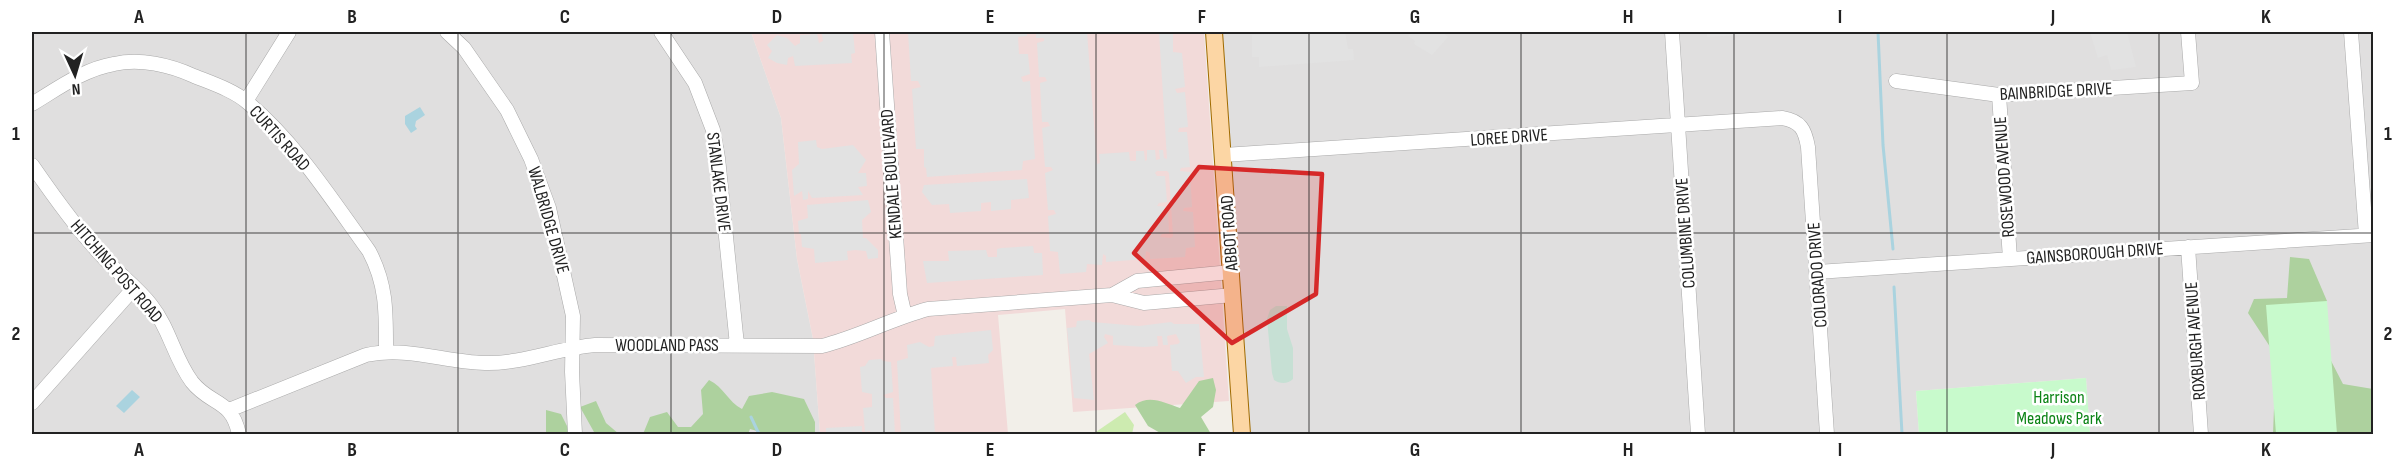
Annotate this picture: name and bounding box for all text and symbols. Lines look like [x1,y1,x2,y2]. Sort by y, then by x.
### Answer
text: A [133,5,144,29]
text: B [347,5,357,29]
text: C [560,5,570,29]
text: D [772,5,782,29]
text: E [986,5,994,29]
text: F [1198,5,1206,29]
text: G [1410,5,1420,29]
text: H [1623,5,1633,29]
text: I [1838,5,1842,29]
text: J [2050,5,2055,29]
text: K [2261,5,2271,29]
north arrow [45,45,105,105]
street label: BAINBRIDGE DRIVE [1999,78,2113,105]
text: N [71,79,81,98]
street label: CURTIS ROAD [245,101,314,175]
street label: KENDALE BOULEVARD [876,108,907,240]
street label: ROSEWOOD AVENUE [1990,116,2019,238]
text: 1 [12,122,20,146]
text: 1 [2384,122,2392,146]
street label: LOREE DRIVE [1470,124,1548,151]
street label: STANLAKE DRIVE [702,131,735,233]
street label: WALBRIDGE DRIVE [523,164,574,276]
street label: COLUMBINE DRIVE [1671,177,1700,289]
street label: ABBOT ROAD [1216,194,1243,273]
street label: HITCHING POST ROAD [66,215,167,327]
street label: COLORADO DRIVE [1803,222,1832,328]
street label: GAINSBOROUGH DRIVE [2026,238,2164,269]
street label: ROXBURGH AVENUE [2181,281,2210,401]
text: 2 [12,322,20,346]
text: 2 [2384,322,2392,346]
street label: WOODLAND PASS [615,335,719,356]
park label: Harrison Meadows Park [2016,387,2102,429]
text: A [133,438,144,462]
text: B [347,438,357,462]
text: C [560,438,570,462]
text: D [772,438,782,462]
text: E [986,438,994,462]
text: F [1198,438,1206,462]
text: G [1410,438,1420,462]
text: H [1623,438,1633,462]
text: I [1838,438,1842,462]
text: J [2050,438,2055,462]
text: K [2261,438,2271,462]

